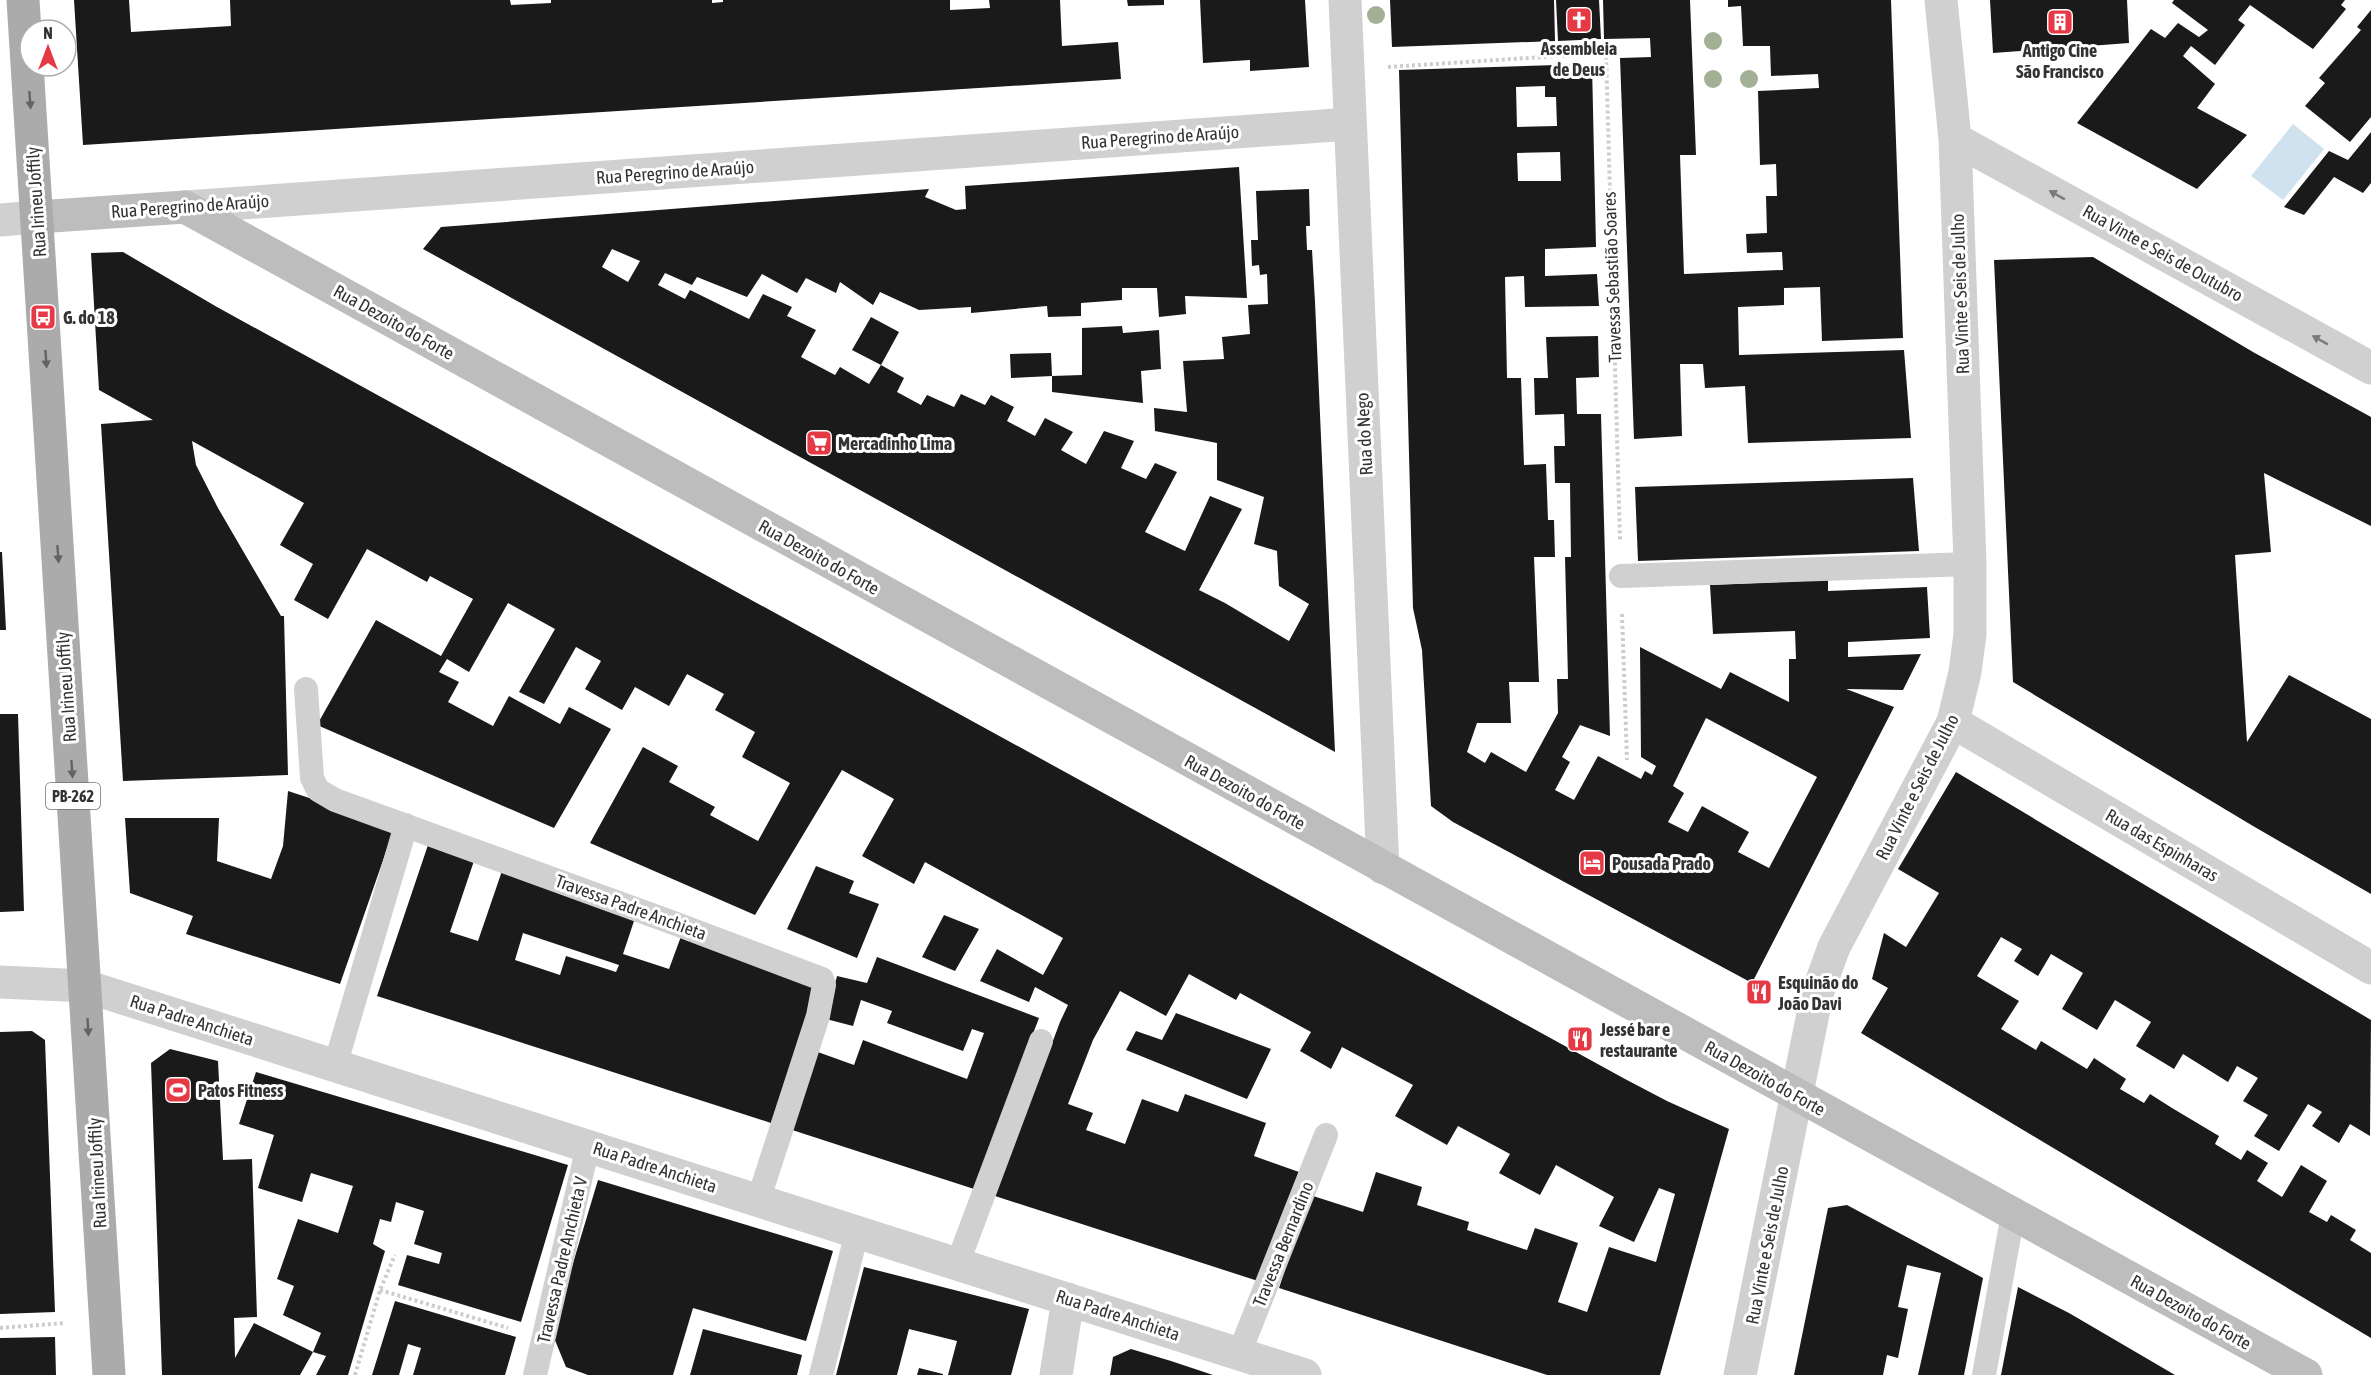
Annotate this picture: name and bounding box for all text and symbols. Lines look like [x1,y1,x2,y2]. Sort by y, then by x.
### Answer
church icon: Assembleia de Deus [1564,5,1594,35]
building icon: Antigo Cine São Francisco [2045,7,2075,37]
north arrow [18,18,78,78]
text: N [43,24,53,42]
place label: Assembleia de Deus [1540,38,1617,80]
place label: Antigo Cine São Francisco [2016,40,2104,82]
one-way arrow [25,91,34,110]
street label: Rua Peregrino de Araújo [1080,121,1240,153]
street label: Rua Irineu Joffily [22,146,50,258]
street label: Rua Peregrino de Araújo [595,156,755,188]
street label: Rua Peregrino de Araújo [110,190,270,222]
one-way arrow [2048,190,2065,200]
street label: Travessa Sebastião Soares [1599,191,1625,363]
street label: Rua Vinte e Seis de Outubro [2079,200,2247,306]
street label: Rua Vinte e Seis de Julho [1947,213,1973,375]
street label: Rua Dezoito do Forte [330,280,458,364]
bus stop icon: G. do 18 [28,302,58,332]
place label: G. do 18 [63,307,115,328]
one-way arrow [2311,335,2328,345]
one-way arrow [41,349,50,368]
street label: Rua do Nego [1351,392,1377,476]
supermarket icon: Mercadinho Lima [804,428,834,458]
place label: Mercadinho Lima [838,433,952,454]
street label: Rua Dezoito do Forte [755,515,883,599]
one-way arrow [53,544,63,563]
street label: Rua Irineu Joffily [52,631,80,743]
street label: Rua Vinte e Seis de Julho [1871,711,1963,863]
street label: Rua Dezoito do Forte [1181,750,1309,834]
one-way arrow [67,760,76,779]
road number: PB-262 [46,783,100,809]
street label: Rua das Espinharas [2102,804,2222,886]
hotel icon: Pousada Prado [1577,848,1607,878]
place label: Pousada Prado [1612,853,1711,874]
street label: Travessa Padre Anchieta [553,870,709,944]
place label: Esquinão do João Davi [1777,972,1858,1014]
restaurant icon: Esquinão do João Davi [1744,977,1774,1007]
street label: Rua Padre Anchieta [128,990,256,1050]
one-way arrow [83,1017,92,1036]
place label: Jessé bar e restaurante [1599,1019,1677,1061]
restaurant icon: Jessé bar e restaurante [1565,1024,1595,1054]
street label: Rua Dezoito do Forte [1701,1036,1829,1120]
sports icon: Patos Fitness [163,1075,193,1105]
place label: Patos Fitness [198,1080,284,1101]
street label: Rua Irineu Joffily [84,1117,110,1229]
street label: Rua Padre Anchieta [591,1137,719,1197]
street label: Rua Vinte e Seis de Julho [1741,1164,1793,1326]
street label: Travessa Padre Anchieta V [533,1174,591,1345]
street label: Travessa Bernardino [1248,1178,1318,1310]
street label: Rua Dezoito do Forte [2127,1270,2255,1354]
street label: Rua Padre Anchieta [1054,1285,1182,1345]

